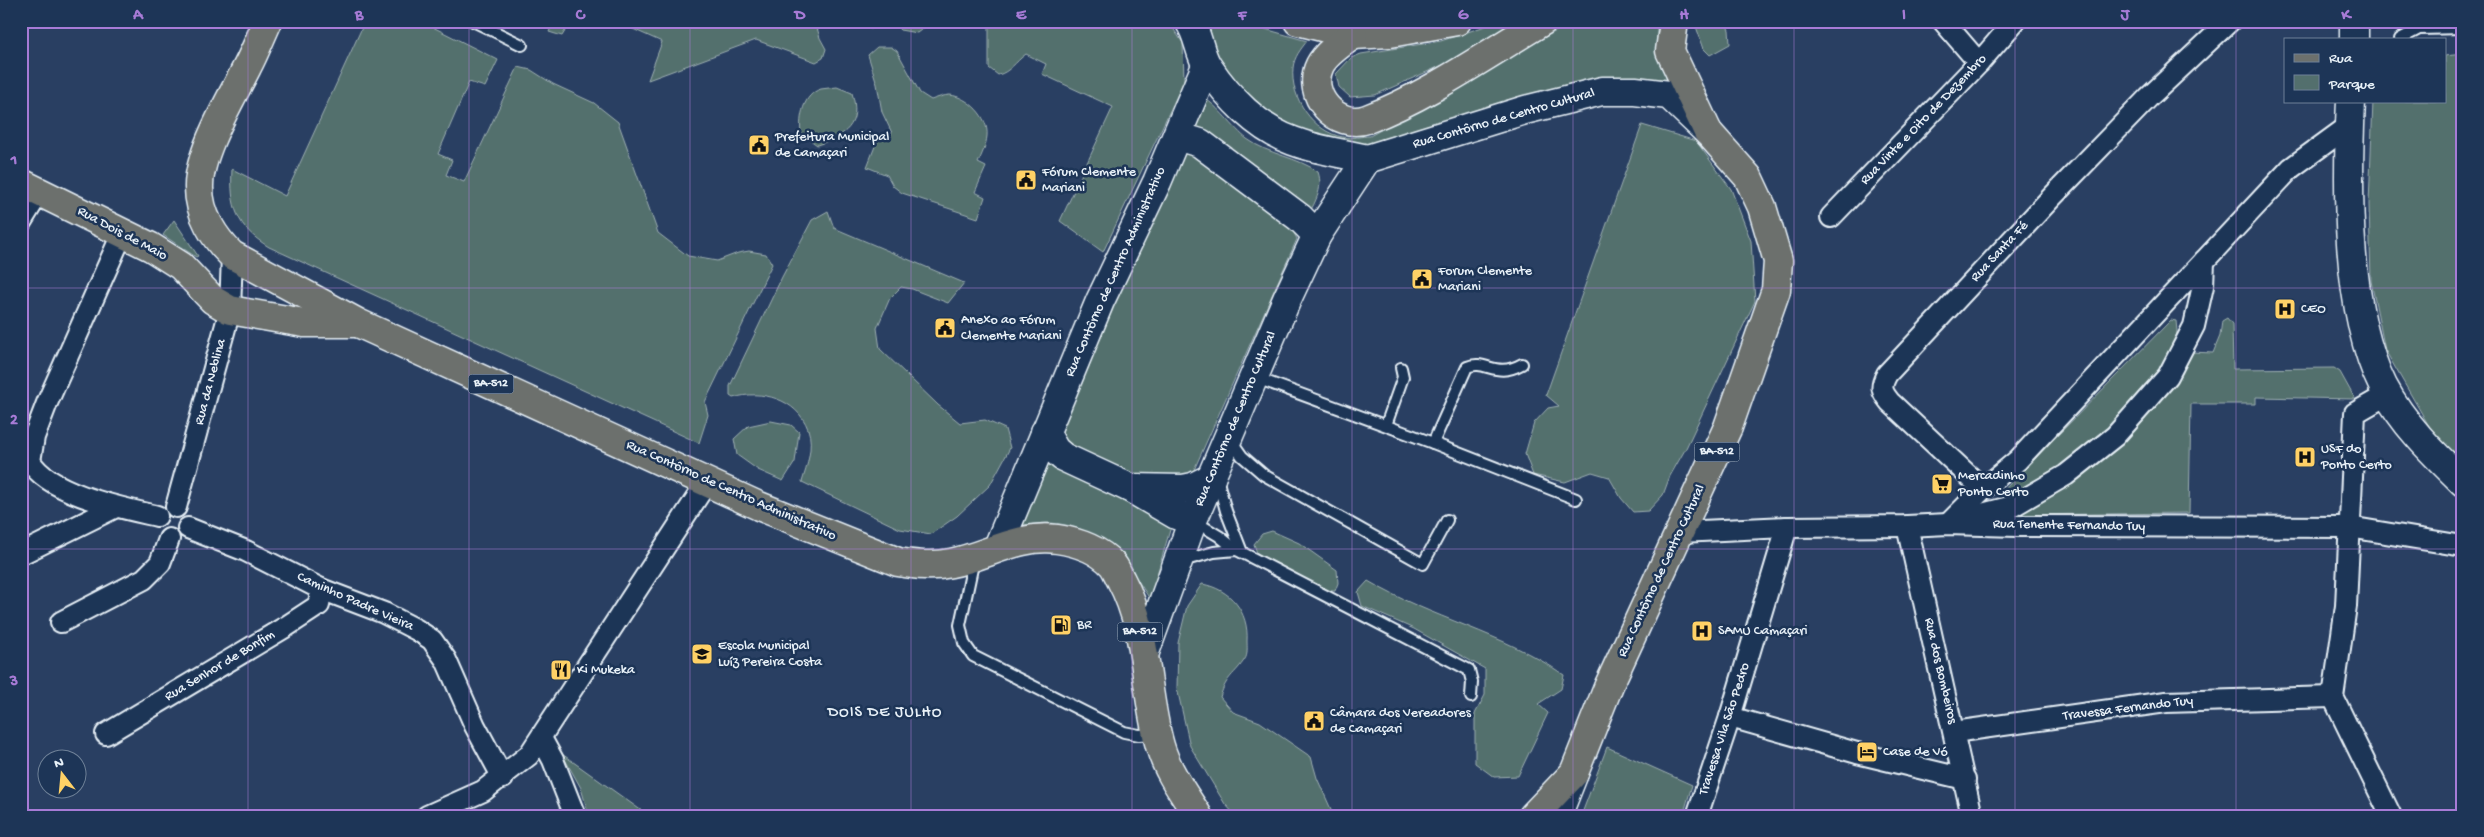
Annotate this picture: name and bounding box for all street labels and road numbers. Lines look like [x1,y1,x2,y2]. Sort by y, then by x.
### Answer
street label: Rua Vinte e Oito de Dezembro [1857,51,1991,189]
street label: Rua Contôrno de Centro Cultural [1411,85,1597,153]
street label: Rua Contôrno de Centro Administrativo [1062,164,1170,380]
street label: Rua Dois de Maio [74,203,170,265]
street label: Rua Santa Fé [1967,217,2033,286]
street label: Rua Contôrno de Centro Cultural [1191,329,1281,509]
street label: Rua da Neblina [191,336,231,427]
road number: BA-512 [468,374,514,394]
street label: Rua Contôrno de Centro Administrativo [623,437,839,545]
road number: BA-512 [1694,442,1740,462]
street label: Rua Contôrno de Centro Cultural [1614,482,1710,660]
street label: Rua Tenente Fernando Tuy [1993,516,2145,536]
street label: Caminho Padre Vieira [294,569,417,636]
street label: Rua dos Bombeiros [1920,616,1961,727]
road number: BA-512 [1118,622,1162,642]
street label: Rua Senhor de Bonfim [162,626,278,706]
street label: Travessa Vila São Pedro [1695,661,1754,798]
street label: Travessa Fernando Tuy [2061,693,2194,726]

